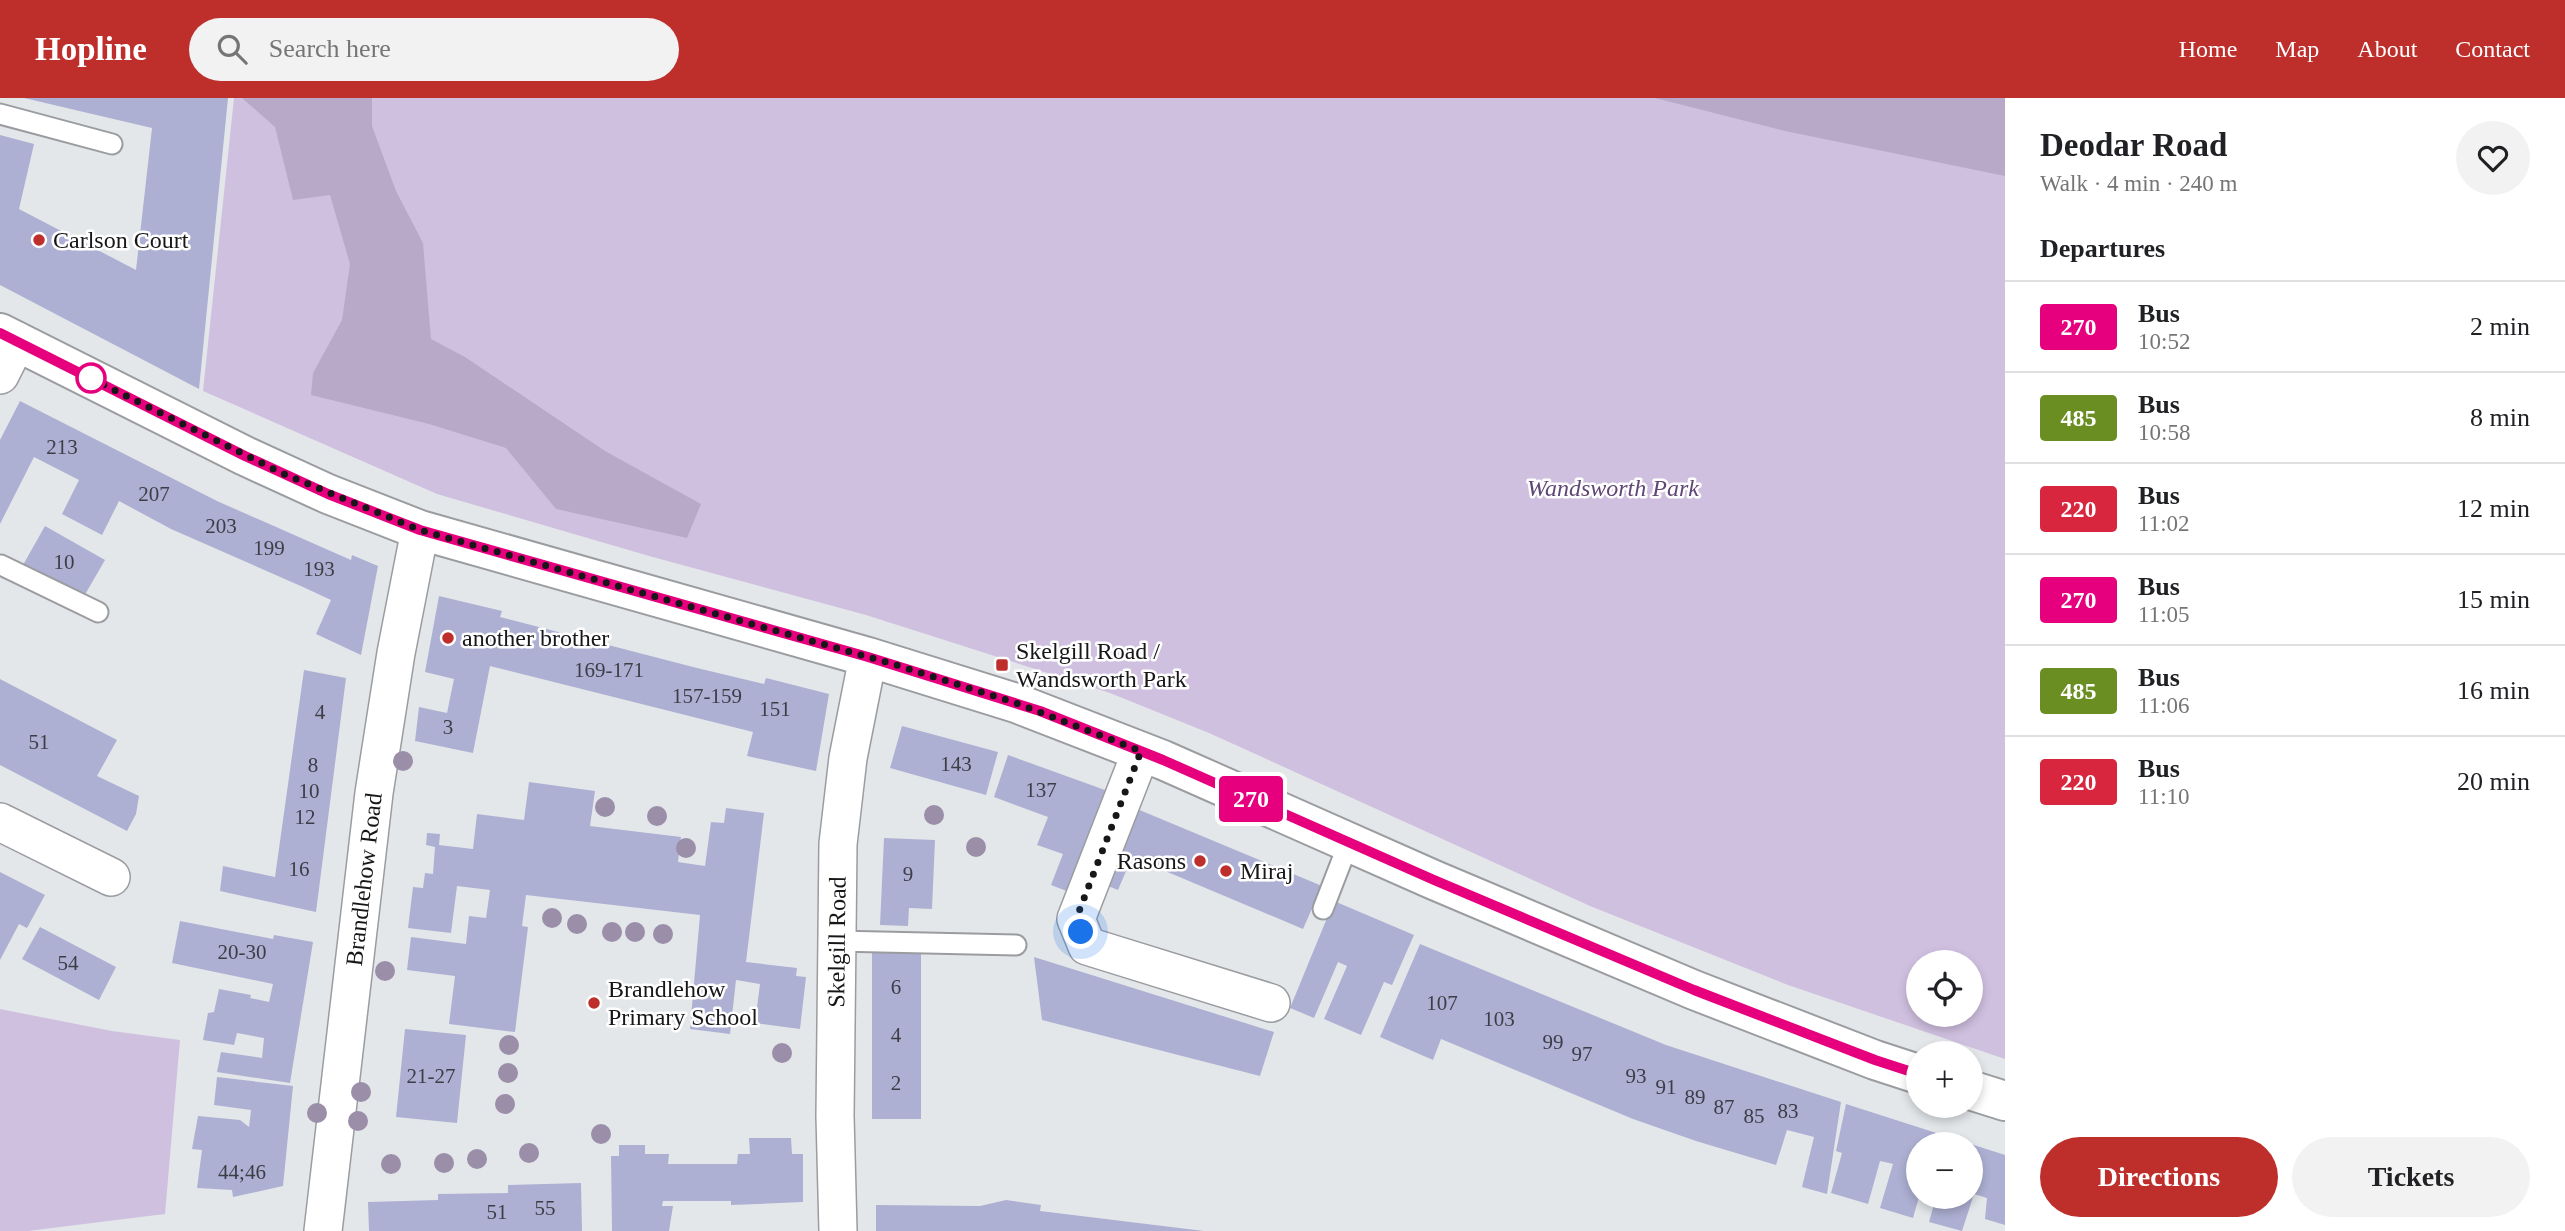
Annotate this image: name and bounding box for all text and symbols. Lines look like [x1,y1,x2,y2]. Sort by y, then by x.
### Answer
search box [189,18,679,81]
icon: search [213,30,251,68]
text: Hopline [35,31,147,67]
text: Search here [269,34,391,63]
text: Home [2179,36,2237,62]
text: Map [2275,36,2319,62]
text: About [2357,36,2417,62]
text: Contact [2455,36,2530,62]
button: heart [2456,121,2530,195]
text: Deodar Road [2040,127,2227,163]
text: Walk · 4 min · 240 m [2040,171,2237,196]
place label: Carlson Court [53,227,189,253]
marker: Carlson Court [31,232,47,248]
text: Departures [2040,234,2165,263]
text: Bus [2138,299,2180,328]
text: 2 min [2470,312,2530,341]
text: 270 [2061,314,2097,340]
text: 10:52 [2138,329,2190,354]
unlabelled marker [76,363,106,393]
text: Bus [2138,390,2180,419]
text: 8 min [2470,403,2530,432]
text: 485 [2061,405,2097,431]
text: 10:58 [2138,420,2190,445]
house number: 213 [46,435,78,459]
park label: Wandsworth Park [1527,475,1699,501]
text: Bus [2138,481,2180,510]
house number: 207 [138,482,170,506]
text: 12 min [2457,494,2530,523]
text: 220 [2061,496,2097,522]
text: 11:02 [2138,511,2190,536]
house number: 203 [205,514,237,538]
house number: 199 [253,536,285,560]
house number: 10 [54,550,75,574]
house number: 193 [303,557,335,581]
text: Bus [2138,572,2180,601]
text: 15 min [2457,585,2530,614]
text: 270 [2061,587,2097,613]
text: 11:05 [2138,602,2190,627]
place label: another brother [462,625,609,651]
marker: another brother [440,630,456,646]
place label: Skelgill Road / Wandsworth Park [1016,638,1187,692]
marker: Skelgill Road / Wandsworth Park [994,657,1010,673]
house number: 169-171 [574,658,644,682]
text: Bus [2138,663,2180,692]
text: 16 min [2457,676,2530,705]
text: 485 [2061,678,2097,704]
house number: 157-159 [672,684,742,708]
text: 11:06 [2138,693,2190,718]
house number: 151 [759,697,791,721]
house number: 4 [315,700,326,724]
house number: 3 [443,715,453,739]
house number: 51 [29,730,50,754]
house number: 143 [940,752,972,776]
house number: 8 [308,753,318,777]
text: Bus [2138,754,2180,783]
text: 20 min [2457,767,2530,796]
text: 220 [2061,769,2097,795]
line badge: 270 [1211,776,1291,822]
house number: 137 [1025,778,1057,802]
house number: 10 [299,779,320,803]
text: 11:10 [2138,784,2190,809]
text: 270 [1233,786,1269,812]
street label: Brandlehow Road [341,791,387,967]
house number: 12 [295,805,316,829]
place label: Rasons [1117,848,1186,874]
marker: Rasons [1192,853,1208,869]
house number: 16 [289,857,310,881]
place label: Miraj [1240,858,1293,884]
house number: 9 [903,862,913,886]
marker: Miraj [1218,863,1234,879]
street label: Skelgill Road [823,876,851,1008]
your location [1063,914,1098,949]
house number: 20-30 [218,940,267,964]
map controls [1906,950,1983,1209]
button: locate [1906,950,1983,1027]
house number: 54 [58,951,79,975]
house number: 6 [891,975,901,999]
place label: Brandlehow Primary School [608,976,758,1030]
house number: 107 [1426,991,1458,1015]
marker: Brandlehow Primary School [586,995,602,1011]
house number: 103 [1483,1007,1515,1031]
house number: 4 [891,1023,902,1047]
house number: 99 [1543,1030,1564,1054]
button: + [1906,1041,1983,1118]
house number: 97 [1572,1042,1593,1066]
house number: 21-27 [407,1064,456,1088]
house number: 93 [1626,1064,1647,1088]
house number: 2 [891,1071,901,1095]
house number: 91 [1656,1075,1677,1099]
house number: 89 [1685,1085,1706,1109]
house number: 87 [1714,1095,1735,1119]
house number: 83 [1778,1099,1799,1123]
house number: 85 [1744,1104,1765,1128]
button: − [1906,1132,1983,1209]
button: Directions [2040,1137,2278,1217]
button: Tickets [2292,1137,2530,1217]
house number: 44;46 [218,1160,266,1184]
house number: 55 [535,1196,556,1220]
house number: 51 [487,1200,508,1224]

